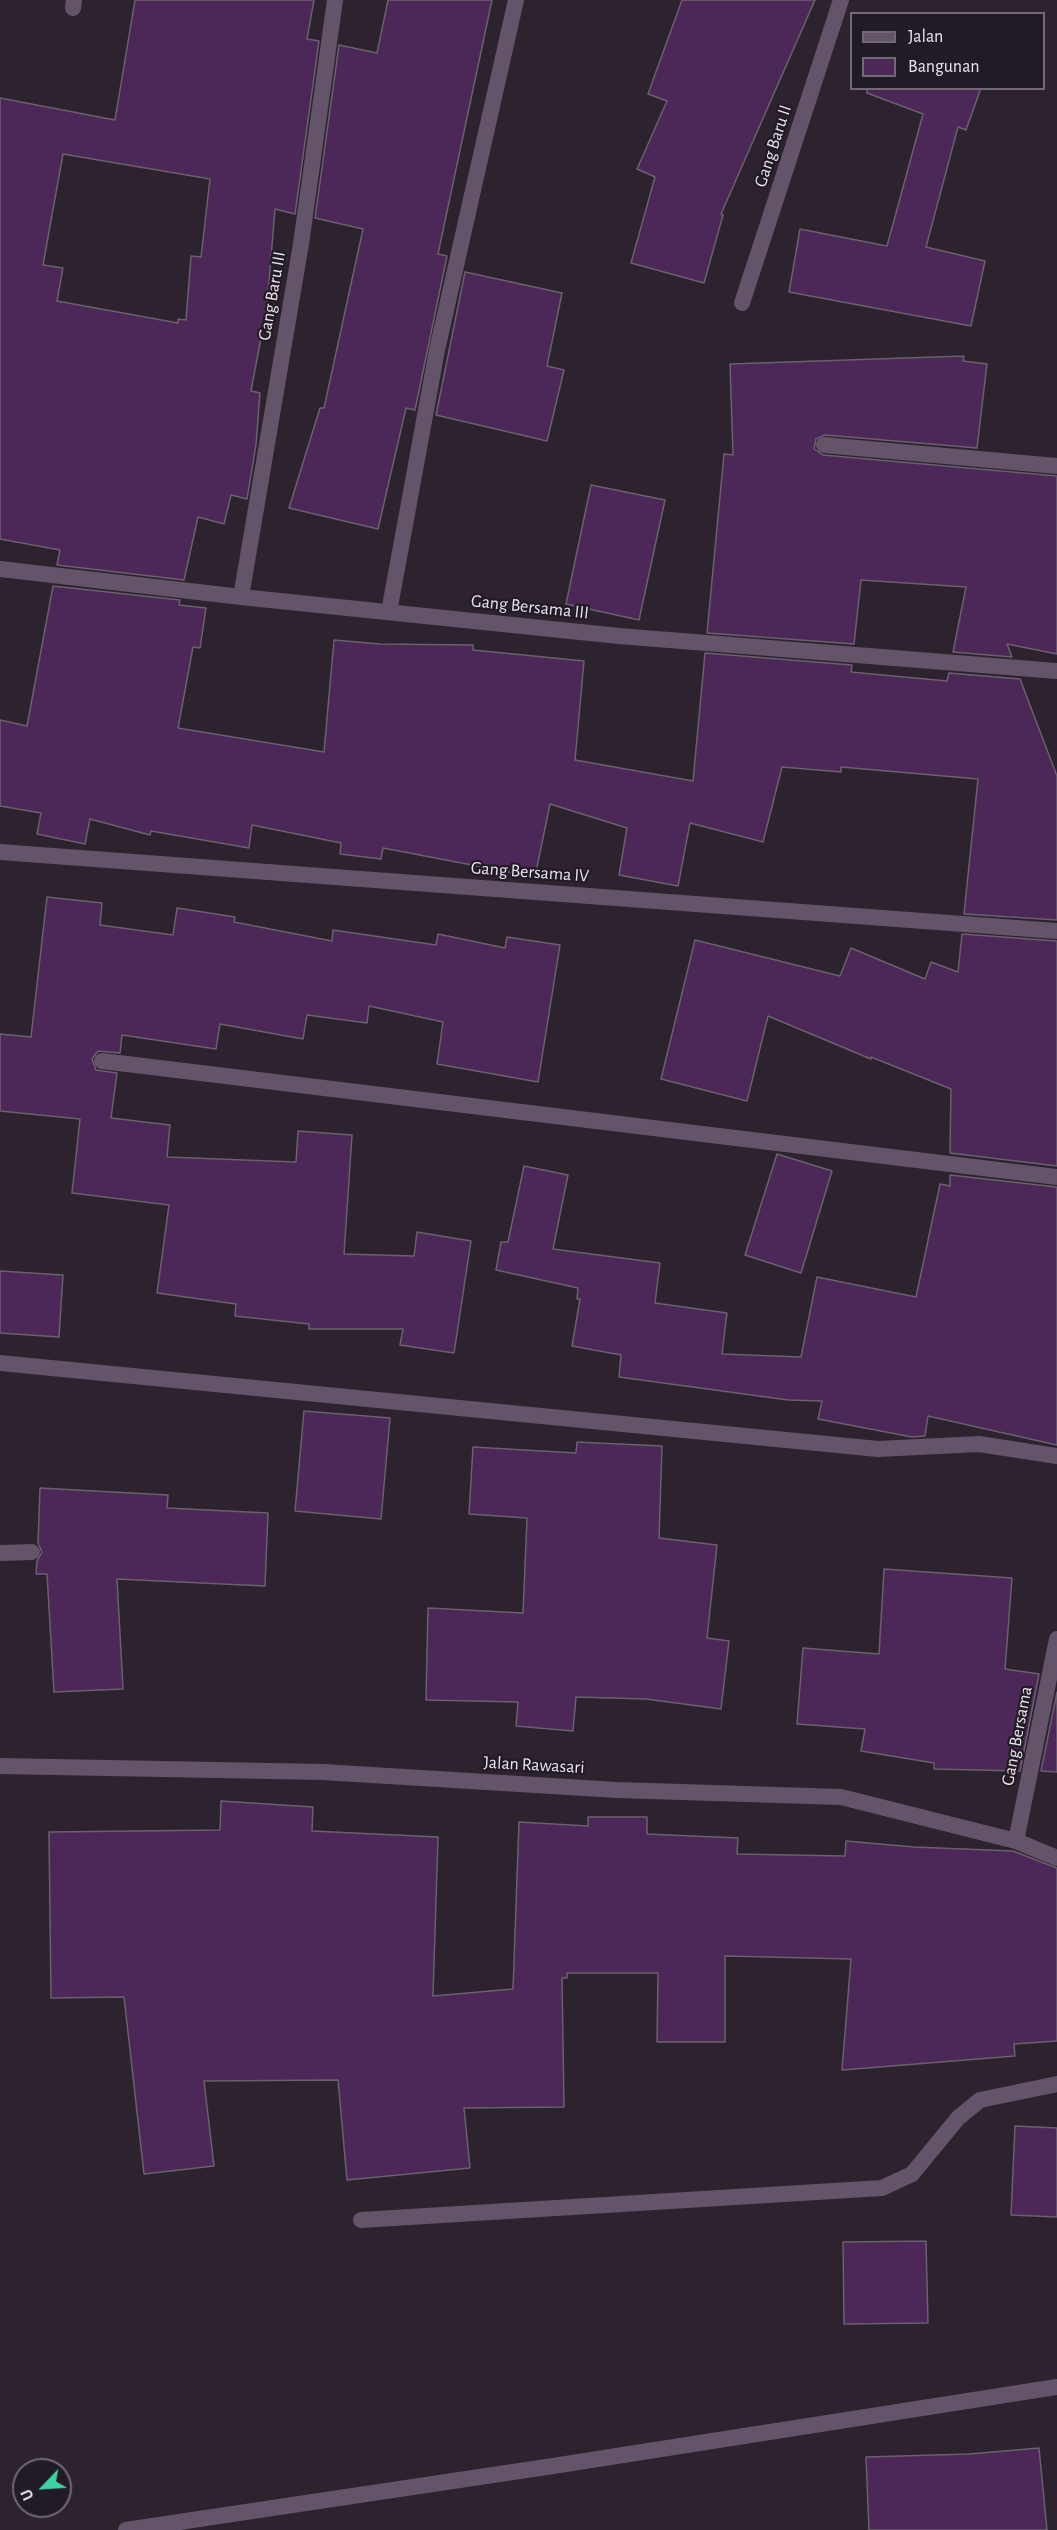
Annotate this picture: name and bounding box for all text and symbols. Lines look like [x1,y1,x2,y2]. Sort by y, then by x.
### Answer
legend [850,12,1045,90]
text: Jalan [908,28,943,46]
text: Bangunan [908,58,980,76]
street label: Gang Baru II [750,102,796,190]
street label: Gang Baru III [254,250,290,342]
street label: Gang Bersama III [470,590,590,624]
street label: Gang Bersama IV [470,857,590,887]
street label: Gang Bersama [997,1684,1037,1788]
street label: Jalan Rawasari [483,1752,585,1778]
north arrow [12,2458,72,2518]
text: U [18,2487,37,2503]

